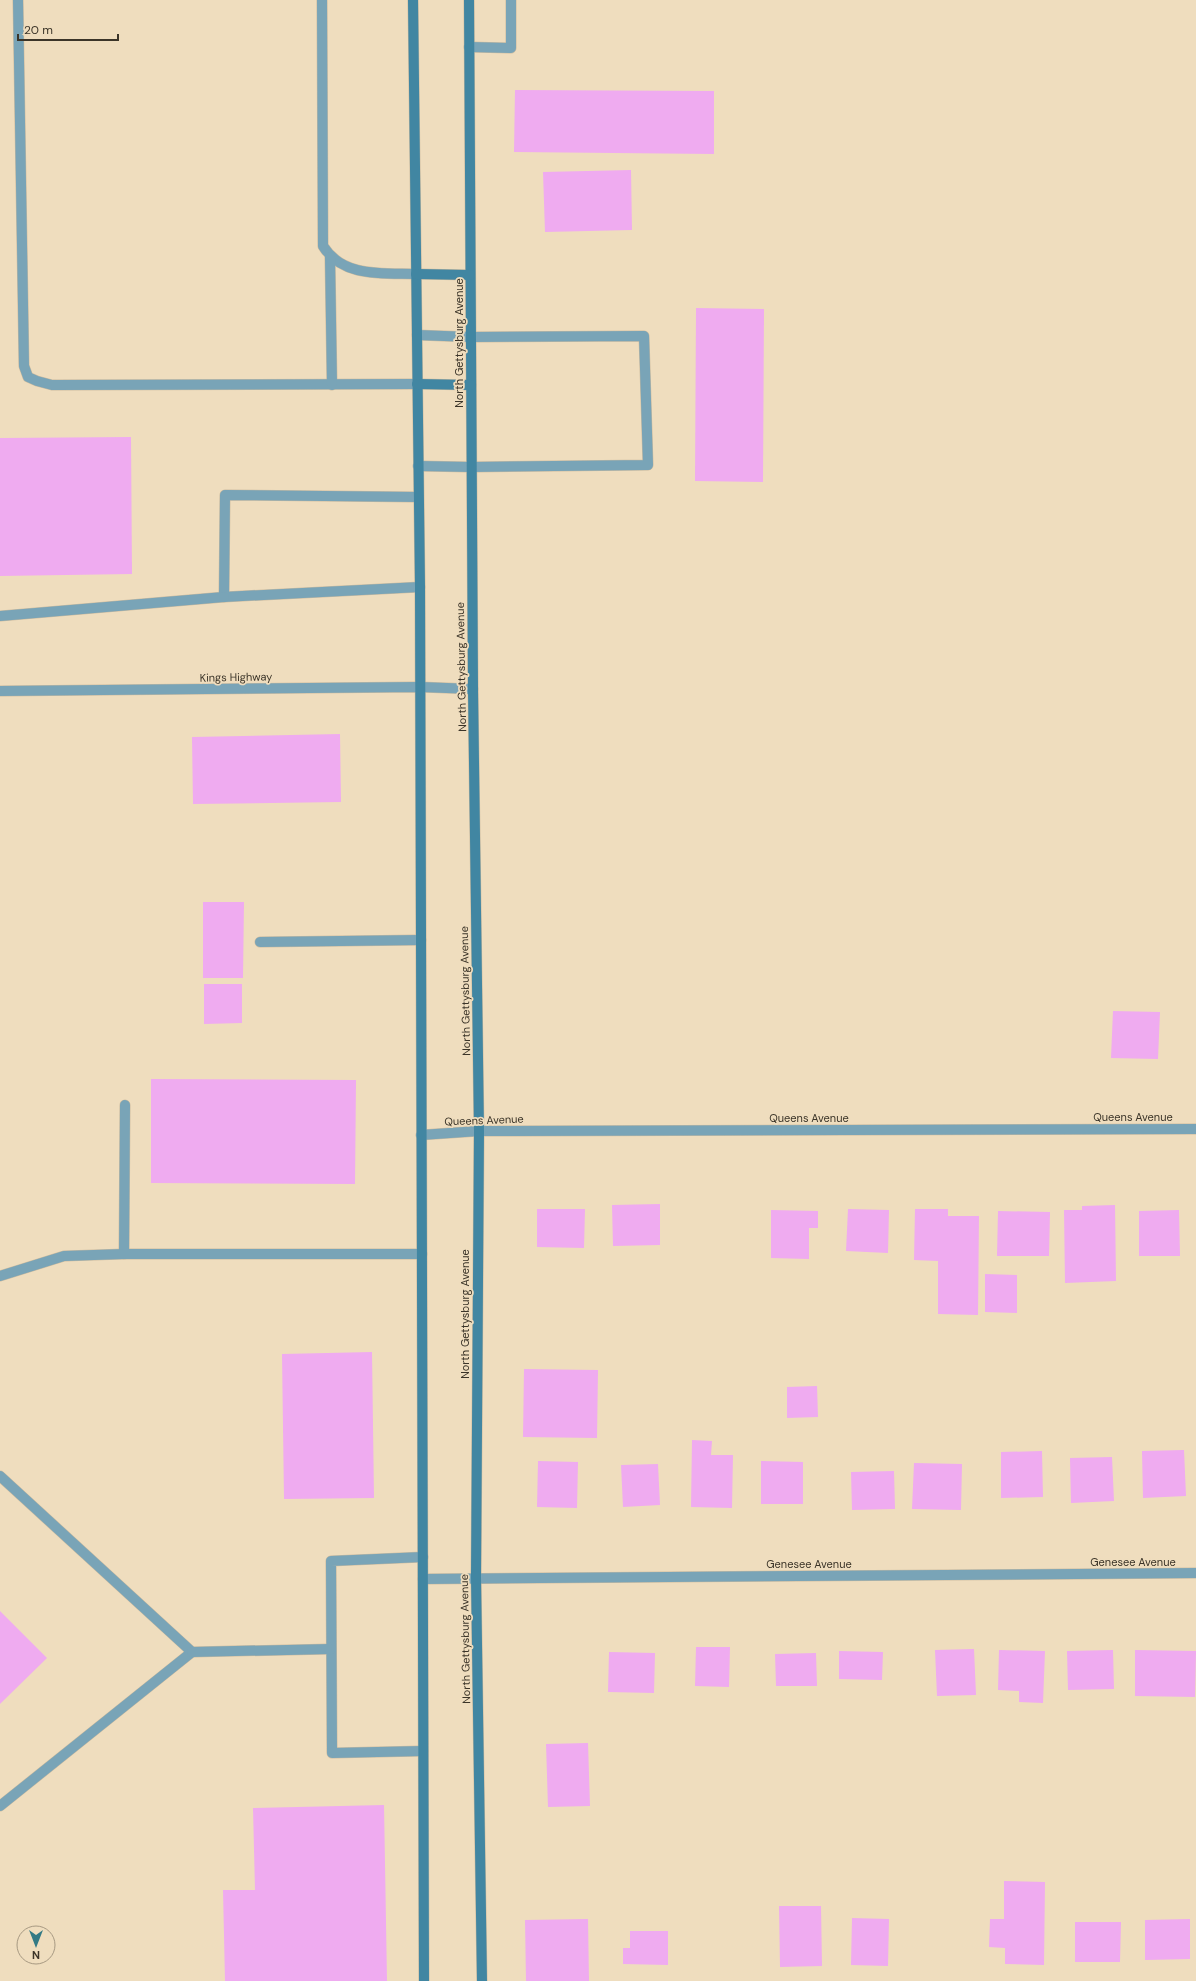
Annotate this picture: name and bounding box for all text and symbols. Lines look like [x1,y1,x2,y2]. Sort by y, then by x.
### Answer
scale bar [18,16,118,42]
text: 20 m [24,22,53,38]
street label: North Gettysburg Avenue [452,278,466,408]
street label: North Gettysburg Avenue [453,602,469,732]
street label: Kings Highway [200,669,272,685]
street label: North Gettysburg Avenue [457,926,473,1056]
street label: Queens Avenue [1093,1110,1173,1124]
street label: Queens Avenue [769,1111,849,1125]
street label: Queens Avenue [444,1112,524,1128]
street label: North Gettysburg Avenue [458,1249,472,1379]
street label: Genesee Avenue [1090,1555,1176,1569]
street label: Genesee Avenue [766,1557,852,1571]
street label: North Gettysburg Avenue [457,1574,473,1704]
north arrow [16,1925,56,1965]
text: N [32,1948,40,1962]

